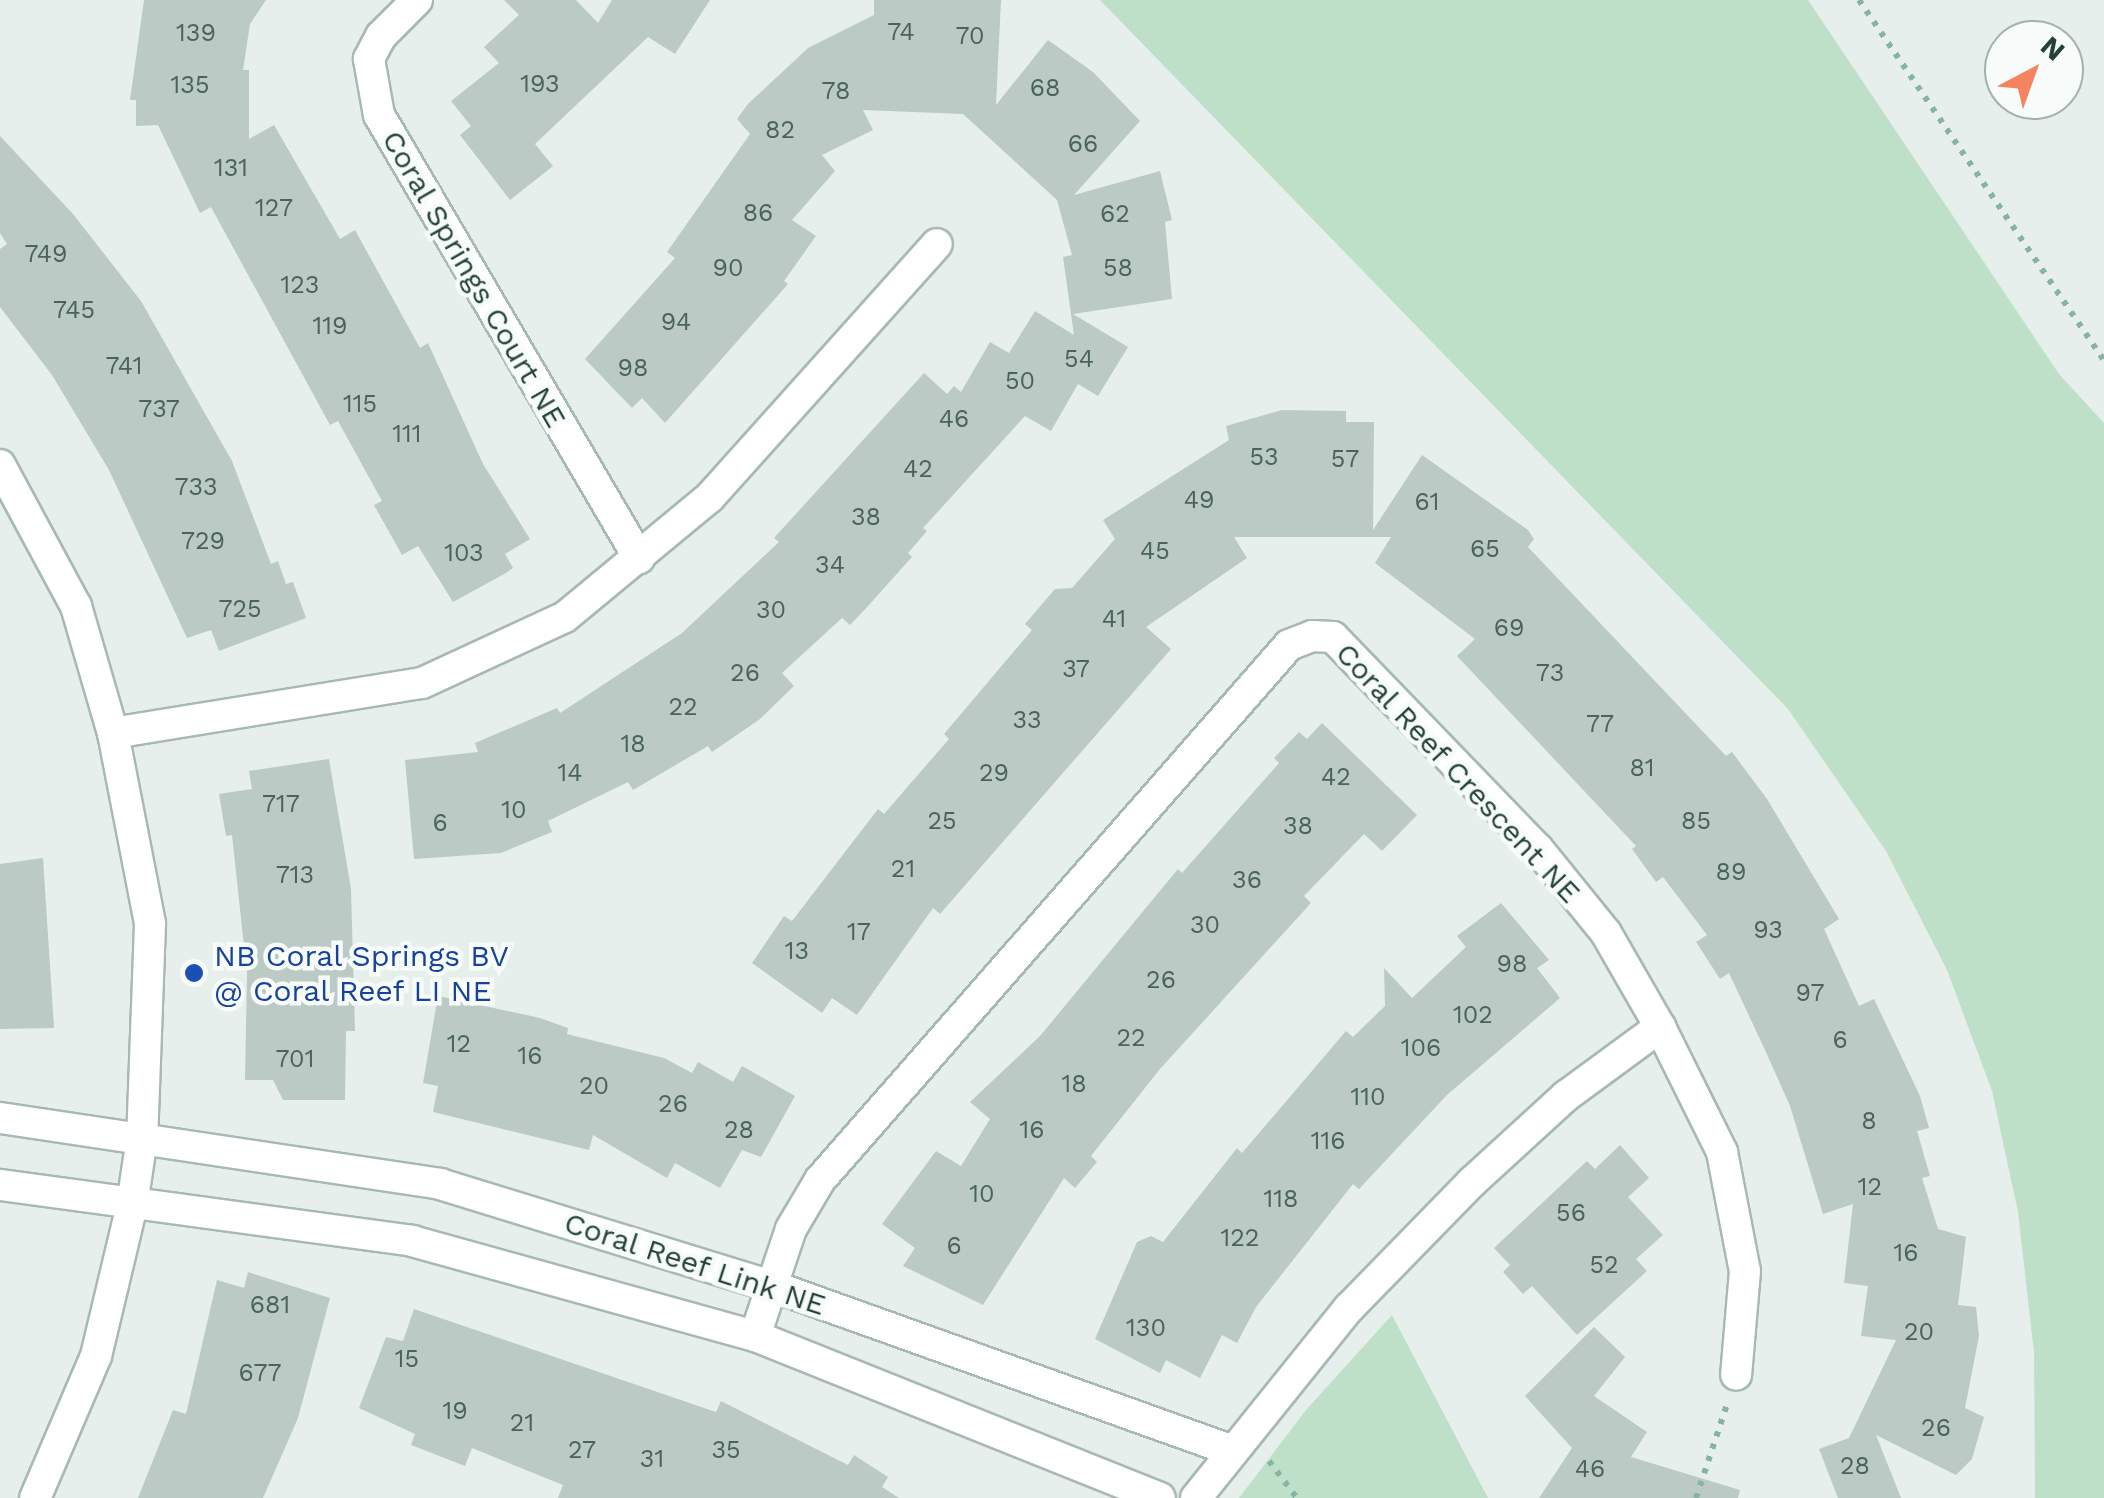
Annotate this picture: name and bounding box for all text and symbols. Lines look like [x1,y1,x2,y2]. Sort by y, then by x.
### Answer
house number: 74 [887,17,915,47]
house number: 139 [176,18,216,48]
north arrow [1984,20,2084,120]
house number: 70 [955,21,985,51]
text: N [2034,29,2071,68]
house number: 193 [520,69,560,99]
house number: 135 [171,70,209,100]
house number: 68 [1030,73,1060,103]
house number: 78 [822,76,850,106]
house number: 82 [765,115,795,145]
street label: Coral Springs Court NE [374,124,574,434]
house number: 66 [1068,129,1098,159]
house number: 131 [214,153,248,183]
house number: 127 [255,193,293,223]
house number: 86 [743,198,773,228]
house number: 62 [1100,199,1130,229]
house number: 749 [24,239,68,269]
house number: 90 [713,253,743,283]
house number: 58 [1103,253,1133,283]
house number: 123 [281,270,319,300]
house number: 745 [53,295,95,325]
house number: 94 [661,307,691,337]
house number: 119 [313,311,347,341]
house number: 54 [1064,344,1094,374]
house number: 741 [106,351,142,381]
house number: 98 [618,353,648,383]
house number: 50 [1005,366,1035,396]
house number: 115 [343,389,377,419]
house number: 737 [138,394,180,424]
house number: 46 [939,404,969,434]
house number: 111 [392,419,422,449]
house number: 53 [1249,442,1279,472]
house number: 57 [1331,444,1359,474]
house number: 42 [903,454,933,484]
house number: 733 [174,472,218,502]
house number: 49 [1184,485,1214,515]
house number: 61 [1415,487,1439,517]
house number: 38 [851,502,881,532]
house number: 729 [181,526,225,556]
house number: 65 [1470,534,1500,564]
house number: 45 [1140,536,1170,566]
house number: 103 [444,538,484,568]
house number: 34 [815,550,845,580]
house number: 725 [218,594,262,624]
house number: 30 [756,595,786,625]
house number: 41 [1102,604,1126,634]
house number: 69 [1494,613,1524,643]
street label: Coral Reef Crescent NE [1327,635,1589,911]
house number: 37 [1062,654,1090,684]
house number: 26 [730,658,760,688]
house number: 73 [1536,658,1564,688]
house number: 22 [668,692,698,722]
house number: 33 [1012,705,1042,735]
house number: 77 [1586,709,1614,739]
house number: 18 [620,729,646,759]
house number: 81 [1629,753,1655,783]
house number: 14 [557,758,583,788]
house number: 29 [979,758,1009,788]
house number: 42 [1321,762,1351,792]
house number: 717 [262,789,300,819]
house number: 10 [501,795,527,825]
house number: 25 [927,806,957,836]
house number: 85 [1681,806,1711,836]
house number: 6 [432,808,448,838]
house number: 38 [1283,811,1313,841]
house number: 21 [891,854,915,884]
house number: 89 [1716,857,1746,887]
house number: 713 [276,860,314,890]
house number: 36 [1232,865,1262,895]
house number: 30 [1190,910,1220,940]
house number: 93 [1753,915,1783,945]
house number: 17 [847,917,871,947]
house number: 13 [785,936,809,966]
place label: NB Coral Springs BV @ Coral Reef LI NE [214,938,510,1008]
house number: 98 [1497,949,1527,979]
marker: NB Coral Springs BV @ Coral Reef LI NE [183,962,205,984]
house number: 26 [1146,965,1176,995]
house number: 97 [1796,978,1824,1008]
house number: 102 [1453,1000,1493,1030]
house number: 22 [1116,1023,1146,1053]
house number: 6 [1832,1025,1848,1055]
house number: 12 [447,1029,471,1059]
house number: 106 [1401,1033,1441,1063]
house number: 16 [518,1041,542,1071]
house number: 701 [276,1044,314,1074]
house number: 18 [1061,1069,1087,1099]
house number: 20 [579,1071,609,1101]
house number: 110 [1350,1082,1386,1112]
house number: 26 [658,1089,688,1119]
house number: 8 [1861,1106,1877,1136]
house number: 28 [724,1115,754,1145]
house number: 16 [1020,1115,1044,1145]
house number: 116 [1311,1126,1345,1156]
house number: 12 [1858,1172,1882,1202]
house number: 10 [969,1179,995,1209]
house number: 118 [1264,1184,1298,1214]
house number: 56 [1556,1198,1586,1228]
street label: Coral Reef Link NE [558,1204,832,1324]
house number: 122 [1221,1223,1259,1253]
house number: 6 [946,1231,962,1261]
house number: 16 [1894,1238,1918,1268]
house number: 52 [1589,1250,1619,1280]
house number: 681 [250,1290,290,1320]
house number: 130 [1126,1313,1166,1343]
house number: 20 [1904,1317,1934,1347]
house number: 15 [395,1344,419,1374]
house number: 677 [239,1358,281,1388]
house number: 19 [442,1396,468,1426]
house number: 21 [510,1408,534,1438]
house number: 26 [1921,1413,1951,1443]
house number: 27 [568,1435,596,1465]
house number: 35 [711,1435,741,1465]
house number: 31 [640,1444,664,1474]
house number: 28 [1840,1451,1870,1481]
house number: 46 [1575,1454,1605,1484]

